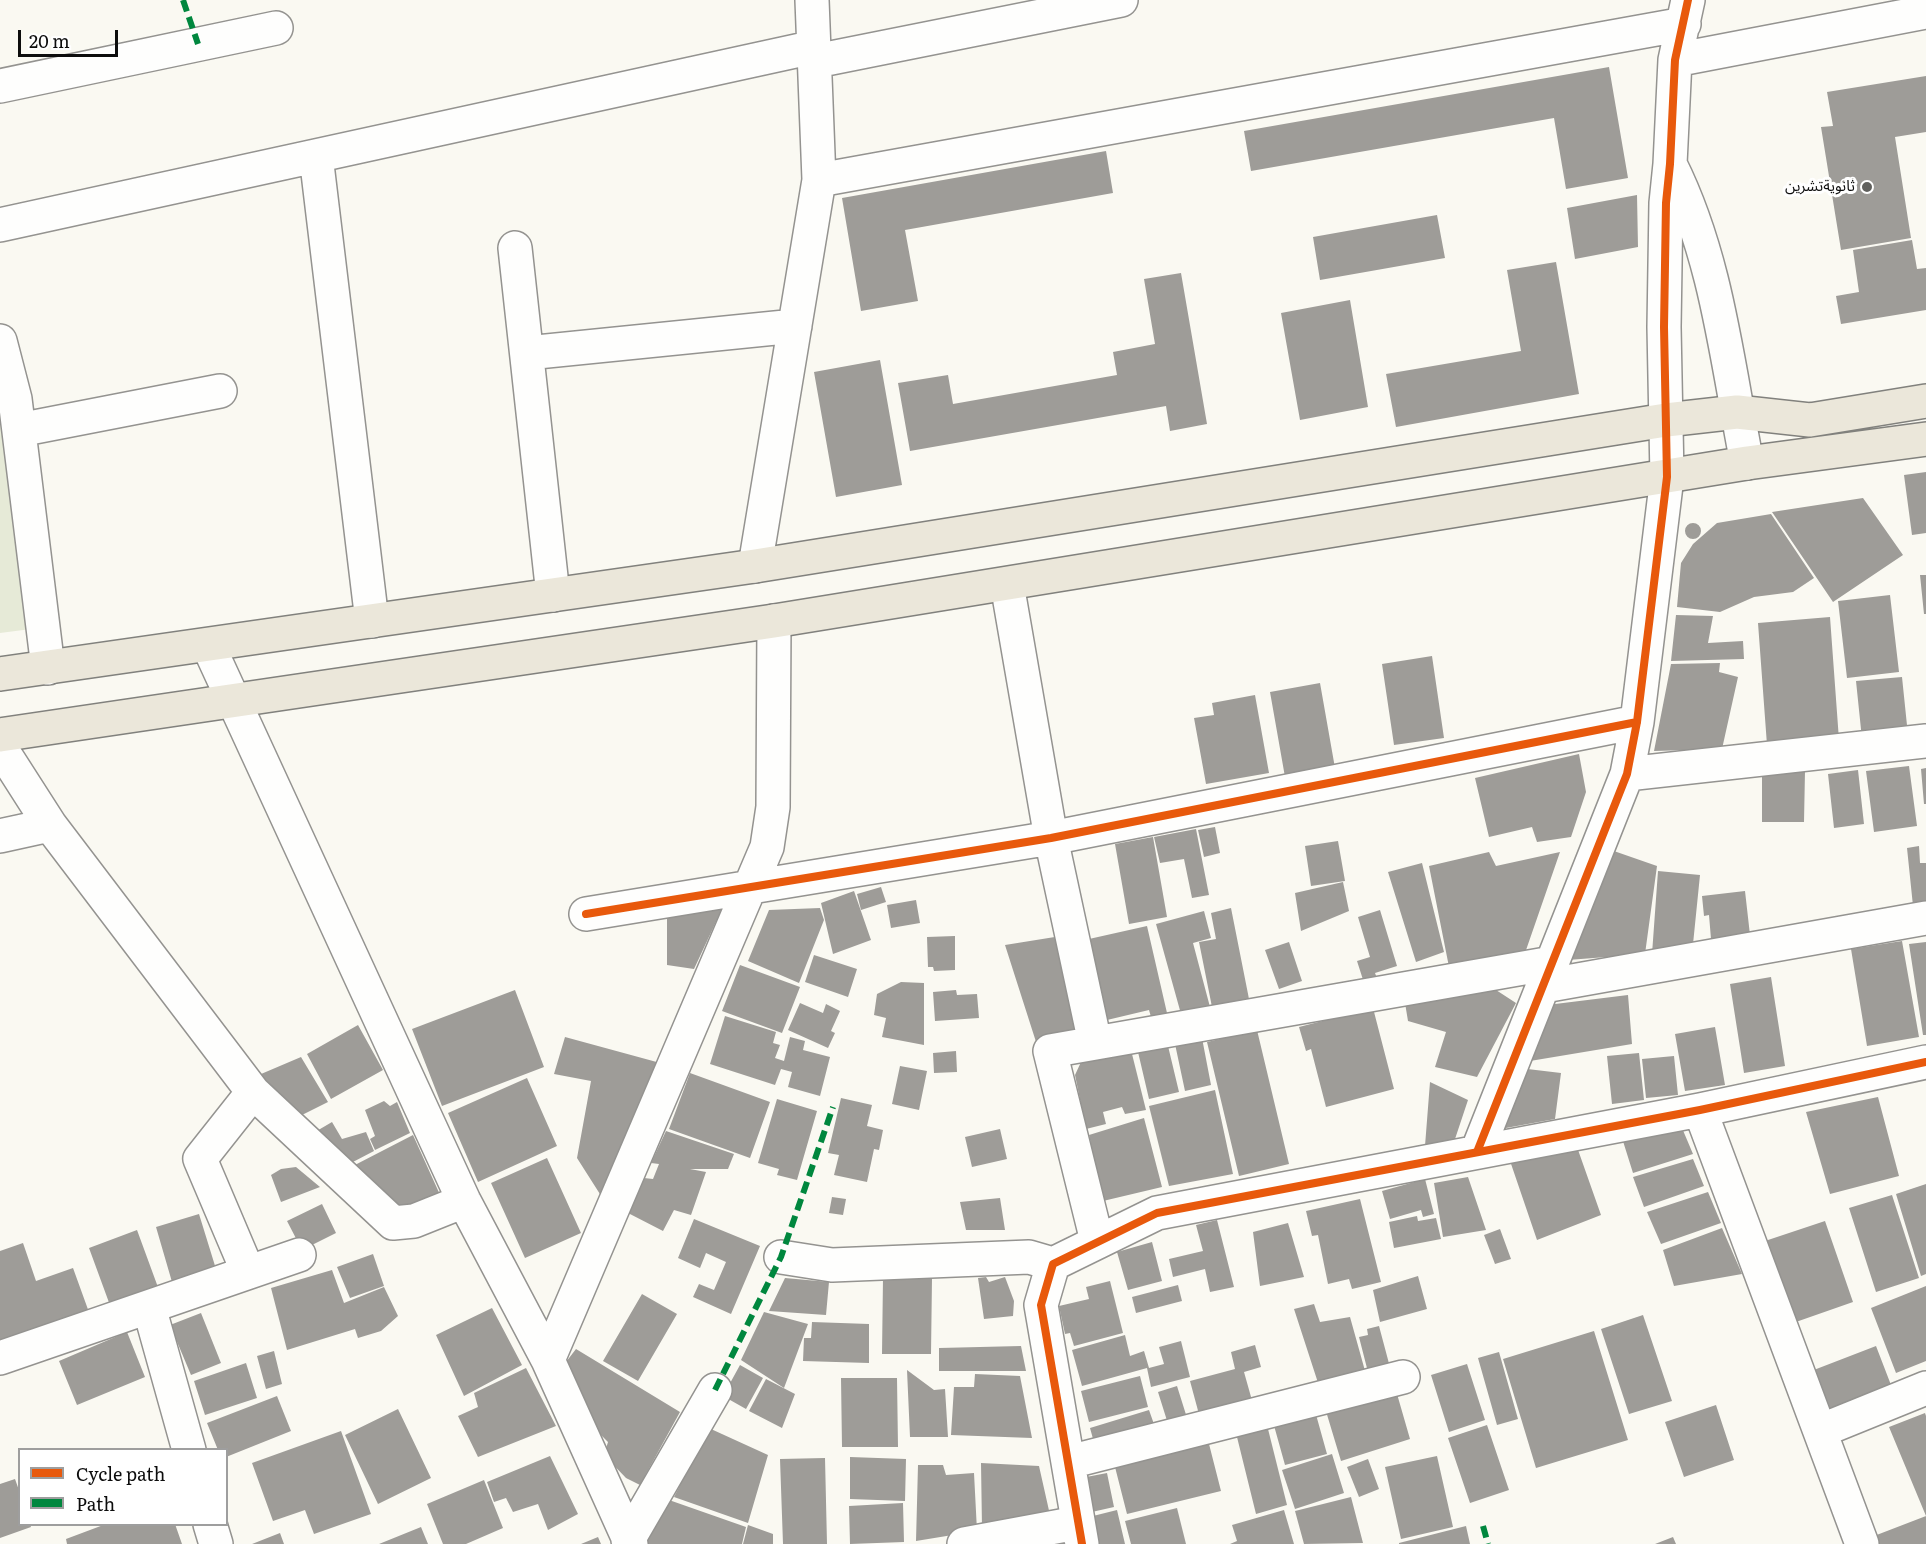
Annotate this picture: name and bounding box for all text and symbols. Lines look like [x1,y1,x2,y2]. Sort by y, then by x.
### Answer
scale bar [21,18,122,56]
text: 20 m [29,27,70,54]
place label: ثانويةتشرين [1785,178,1855,196]
marker: ثانويةتشرين [1860,180,1874,194]
legend [18,1448,228,1526]
text: Cycle path [76,1460,165,1487]
text: Path [76,1490,115,1517]

